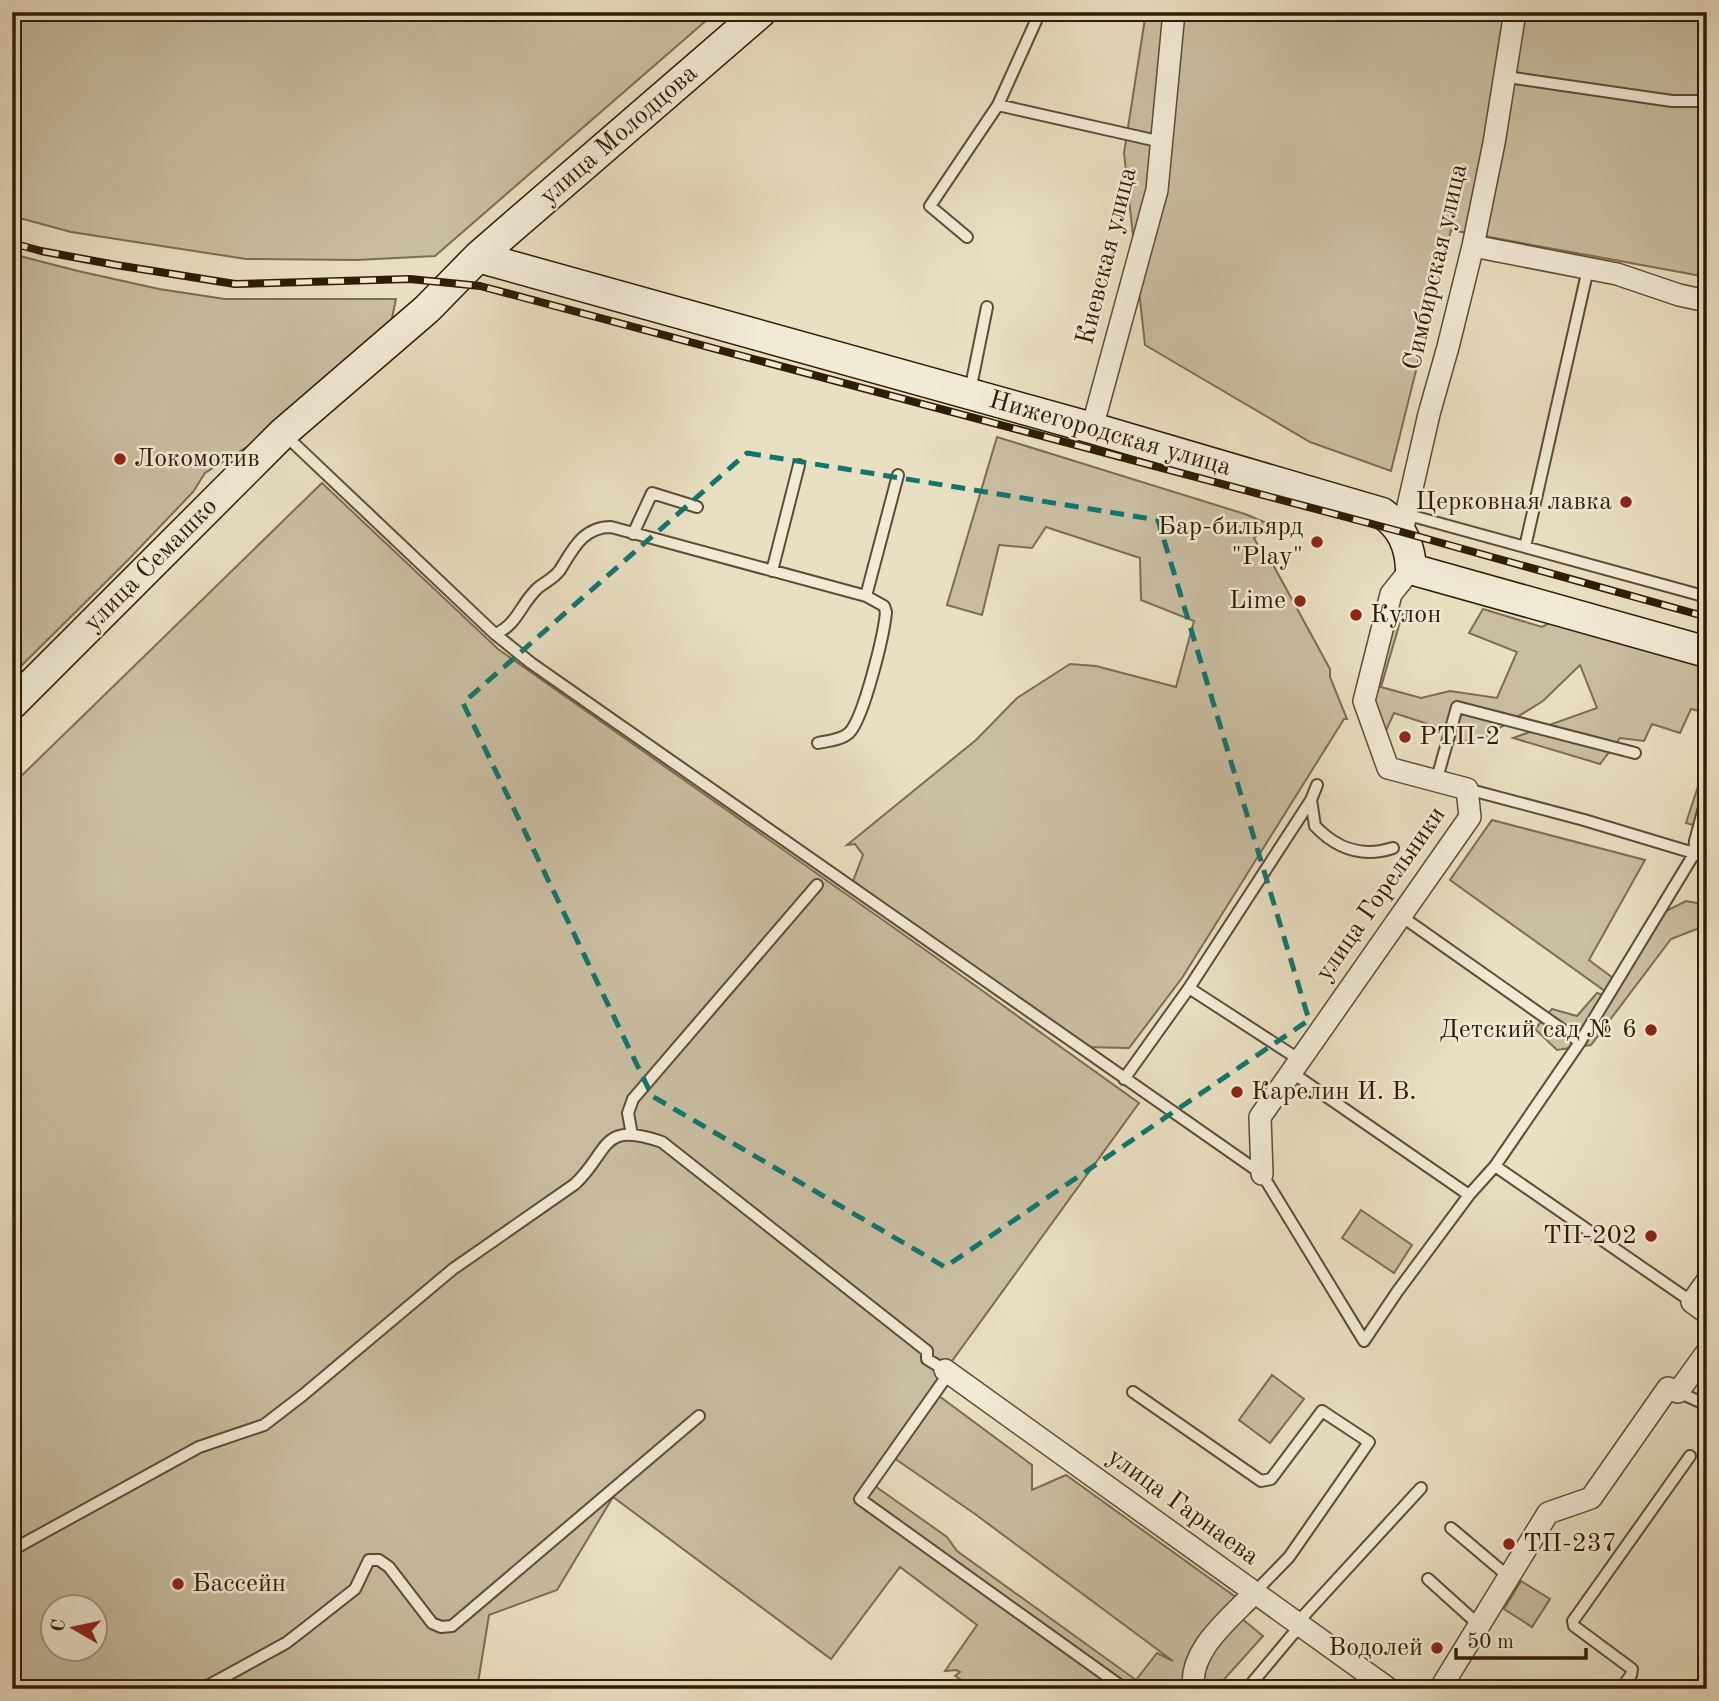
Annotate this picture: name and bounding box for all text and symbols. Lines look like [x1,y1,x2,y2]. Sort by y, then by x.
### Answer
street label: улица Молодцова [535,60,703,210]
street label: Симбирская улица [1400,161,1472,373]
street label: Киевская улица [1072,164,1142,347]
street label: Нижегородская улица [986,387,1234,481]
place label: Локомотив [134,446,260,472]
marker: Локомотив [112,451,128,467]
place label: Церковная лавка [1415,489,1612,515]
street label: улица Семашко [79,493,223,637]
marker: Церковная лавка [1618,494,1634,510]
place label: Бар-бильярд "Play" [1158,514,1303,570]
marker: Бар-бильярд "Play" [1309,534,1325,550]
place label: Lime [1229,588,1286,614]
marker: Lime [1292,593,1308,609]
place label: Кулон [1370,602,1442,628]
marker: Кулон [1348,607,1364,623]
place label: РТП-2 [1419,724,1500,750]
marker: РТП-2 [1397,729,1413,745]
street label: улица Горельники [1311,802,1451,986]
place label: Детский сад № 6 [1440,1017,1637,1043]
marker: Детский сад № 6 [1643,1022,1659,1038]
place label: Карелин И. В. [1251,1079,1417,1105]
marker: Карелин И. В. [1229,1084,1245,1100]
place label: ТП-202 [1543,1223,1637,1249]
marker: ТП-202 [1643,1228,1659,1244]
street label: улица Гарнаева [1103,1444,1264,1570]
place label: ТП-237 [1523,1531,1617,1557]
marker: ТП-237 [1501,1536,1517,1552]
place label: Бассейн [192,1571,286,1597]
marker: Бассейн [170,1576,186,1592]
north arrow [38,1592,108,1662]
scale bar [1456,1617,1586,1661]
text: С [49,1618,70,1633]
text: 50 m [1467,1632,1514,1653]
place label: Водолей [1328,1635,1423,1661]
marker: Водолей [1429,1640,1445,1656]

